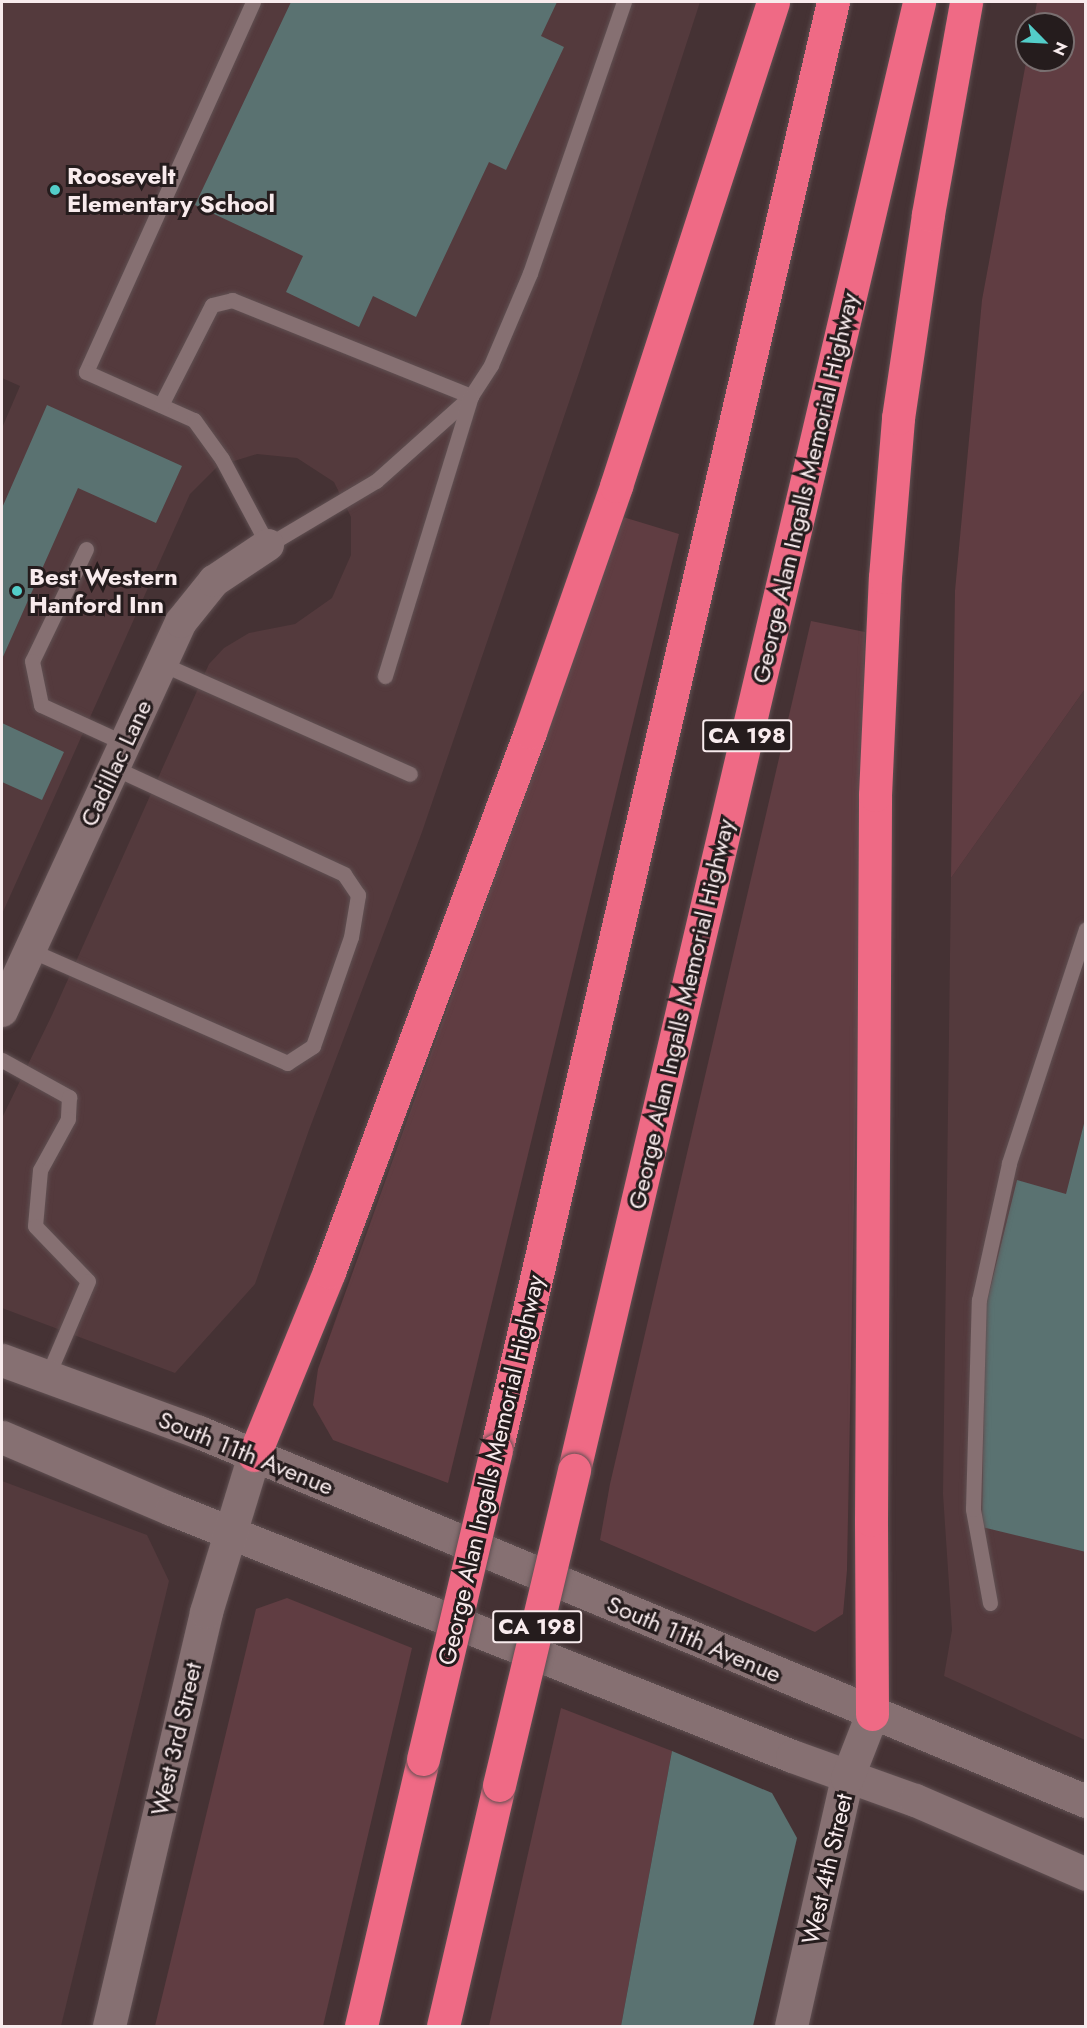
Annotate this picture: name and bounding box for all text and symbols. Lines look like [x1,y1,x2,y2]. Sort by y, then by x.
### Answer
north arrow [1015,12,1075,72]
text: N [1047,38,1073,59]
place label: Roosevelt Elementary School [67,162,275,218]
marker: Roosevelt Elementary School [48,183,62,197]
street label: George Alan Ingalls Memorial Highway [746,290,864,686]
place label: Best Western Hanford Inn [29,563,178,619]
marker: Best Western Hanford Inn [10,584,24,598]
street label: Cadillac Lane [74,695,158,831]
road number: CA 198 [702,717,792,755]
street label: George Alan Ingalls Memorial Highway [622,816,740,1212]
street label: George Alan Ingalls Memorial Highway [432,1272,550,1668]
street label: South 11th Avenue [154,1405,338,1501]
street label: South 11th Avenue [603,1589,785,1689]
road number: CA 198 [492,1608,582,1646]
street label: West 3rd Street [144,1660,208,1818]
street label: West 4th Street [796,1791,858,1947]

